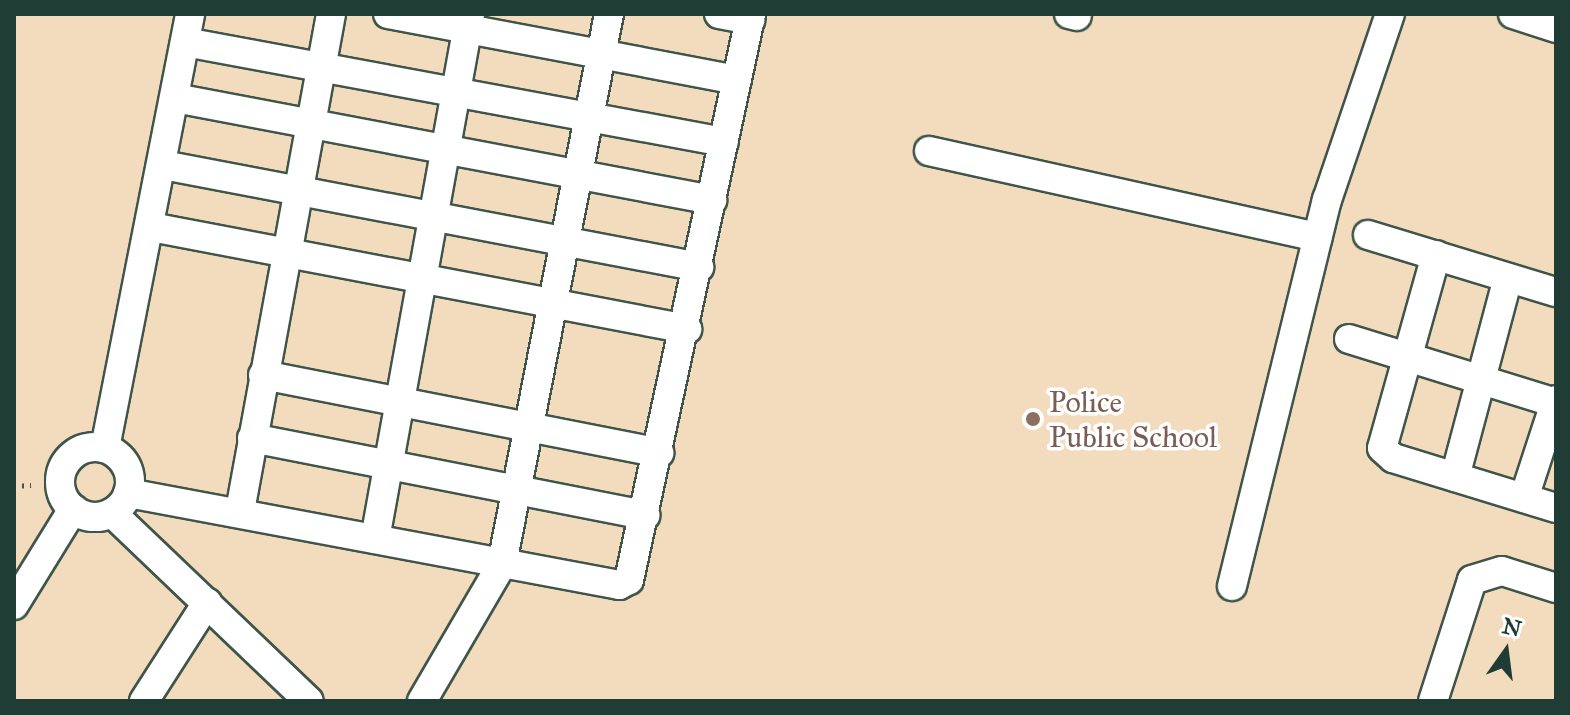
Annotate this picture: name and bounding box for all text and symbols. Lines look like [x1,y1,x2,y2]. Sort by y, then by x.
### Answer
place label: Police Public School [1049,384,1217,454]
marker: Police Public School [1024,410,1042,428]
north arrow [1466,611,1546,691]
text: N [1500,612,1524,643]

